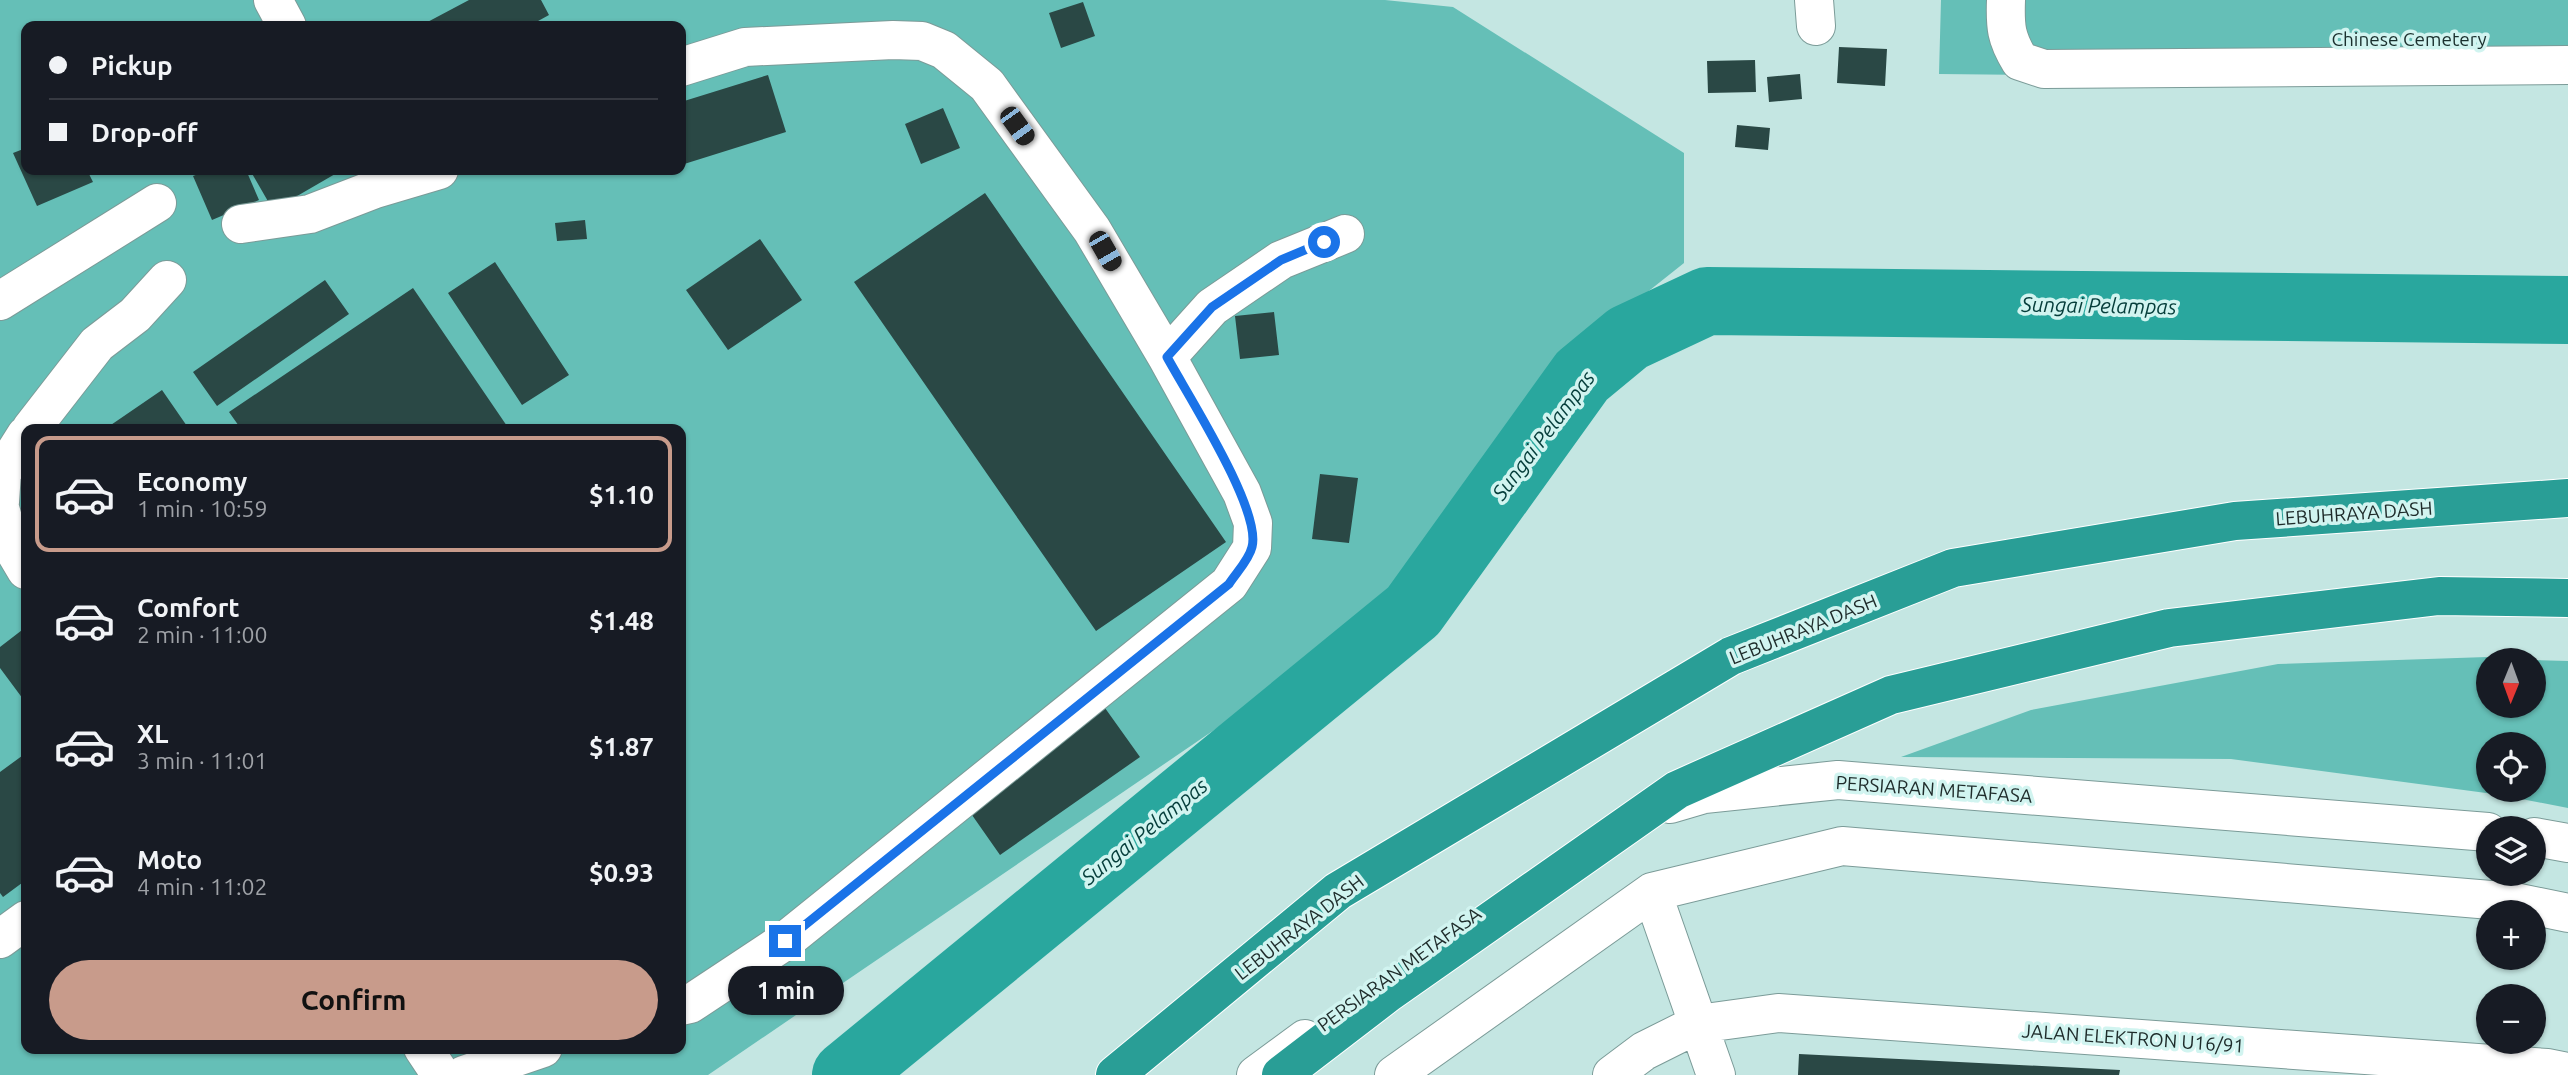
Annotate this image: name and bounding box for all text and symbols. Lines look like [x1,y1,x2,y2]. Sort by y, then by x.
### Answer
park label: Chinese Cemetery [2331,28,2487,50]
text: Pickup [91,51,173,80]
car [997,103,1038,149]
text: Drop-off [91,118,198,147]
route start [1308,226,1340,258]
car [1086,228,1125,274]
water label: Sungai Pelampas [2020,292,2177,318]
water label: Sungai Pelampas [1486,366,1599,505]
icon: car [53,463,116,526]
text: Economy [137,467,247,496]
text: $1.10 [589,480,654,509]
text: 1 min · 10:59 [137,496,268,521]
street label: LEBUHRAYA DASH [2275,497,2433,529]
icon: car [53,589,116,652]
street label: LEBUHRAYA DASH [1726,589,1880,669]
text: Comfort [137,593,240,622]
text: $1.48 [589,606,654,635]
text: 2 min · 11:00 [137,622,268,647]
north arrow [2476,648,2546,718]
map controls [2476,648,2546,1054]
icon: car [53,715,116,778]
text: XL [137,719,168,748]
text: $1.87 [589,732,654,761]
button: locate [2476,732,2546,802]
text: 3 min · 11:01 [137,748,268,773]
street label: PERSIARAN METAFASA [1835,771,2034,807]
water label: Sungai Pelampas [1075,773,1212,890]
button: layers [2476,816,2546,886]
icon: car [53,841,116,904]
text: Moto [137,845,202,874]
text: $0.93 [589,858,654,887]
street label: LEBUHRAYA DASH [1230,870,1368,984]
text: 4 min · 11:02 [137,874,268,899]
button: + [2476,900,2546,970]
street label: PERSIARAN METAFASA [1313,902,1486,1036]
route end [769,925,801,957]
button: Confirm [49,960,658,1040]
callout: 1 min [727,965,843,1014]
text: 1 min [757,978,815,1003]
button: − [2476,984,2546,1054]
street label: JALAN ELEKTRON U16/91 [2021,1019,2245,1057]

